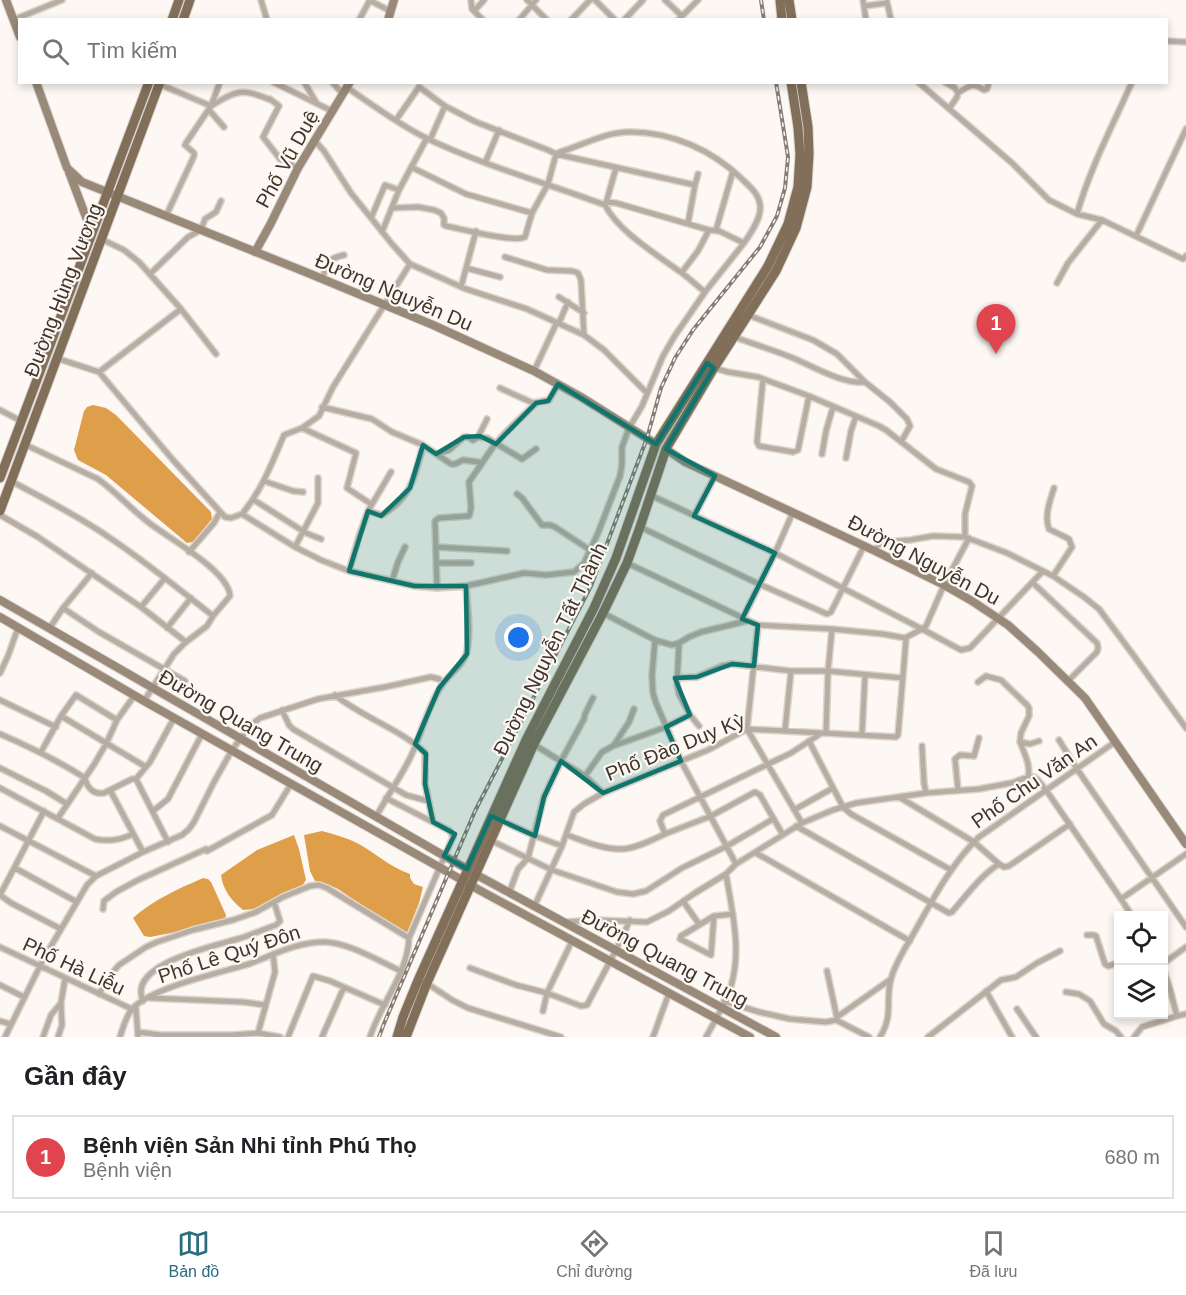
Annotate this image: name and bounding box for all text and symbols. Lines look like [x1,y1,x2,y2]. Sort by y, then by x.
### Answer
search box [18,18,1168,84]
icon: search [39,35,72,68]
text: Tìm kiếm [87,38,177,63]
street label: Phố Vũ Duệ [251,106,323,212]
street label: Đường Hùng Vương [20,200,106,380]
street label: Đường Nguyễn Du [312,249,476,335]
pin: 1 [976,304,1016,354]
street label: Đường Nguyễn Du [844,511,1004,609]
street label: Đường Nguyễn Tất Thành [489,539,611,759]
your location [504,623,533,652]
street label: Đường Quang Trung [155,665,327,777]
street label: Phố Đào Duy Kỳ [602,709,748,785]
street label: Phố Chu Văn An [967,730,1101,832]
street label: Đường Quang Trung [578,905,752,1011]
map controls [1114,911,1168,1019]
button: locate [1114,911,1168,965]
street label: Phố Lê Quý Đôn [155,921,303,987]
street label: Phố Hà Liễu [19,933,129,999]
button: layers [1114,965,1168,1019]
text: Gần đây [24,1061,127,1091]
text: Bệnh viện Sản Nhi tỉnh Phú Thọ [83,1133,417,1158]
text: 1 [40,1146,51,1168]
text: 680 m [1104,1146,1160,1168]
text: Bệnh viện [83,1159,172,1181]
tab: Bản đồ [168,1227,219,1281]
tab: Chỉ đường [556,1227,633,1281]
tab: Đã lưu [969,1227,1018,1281]

